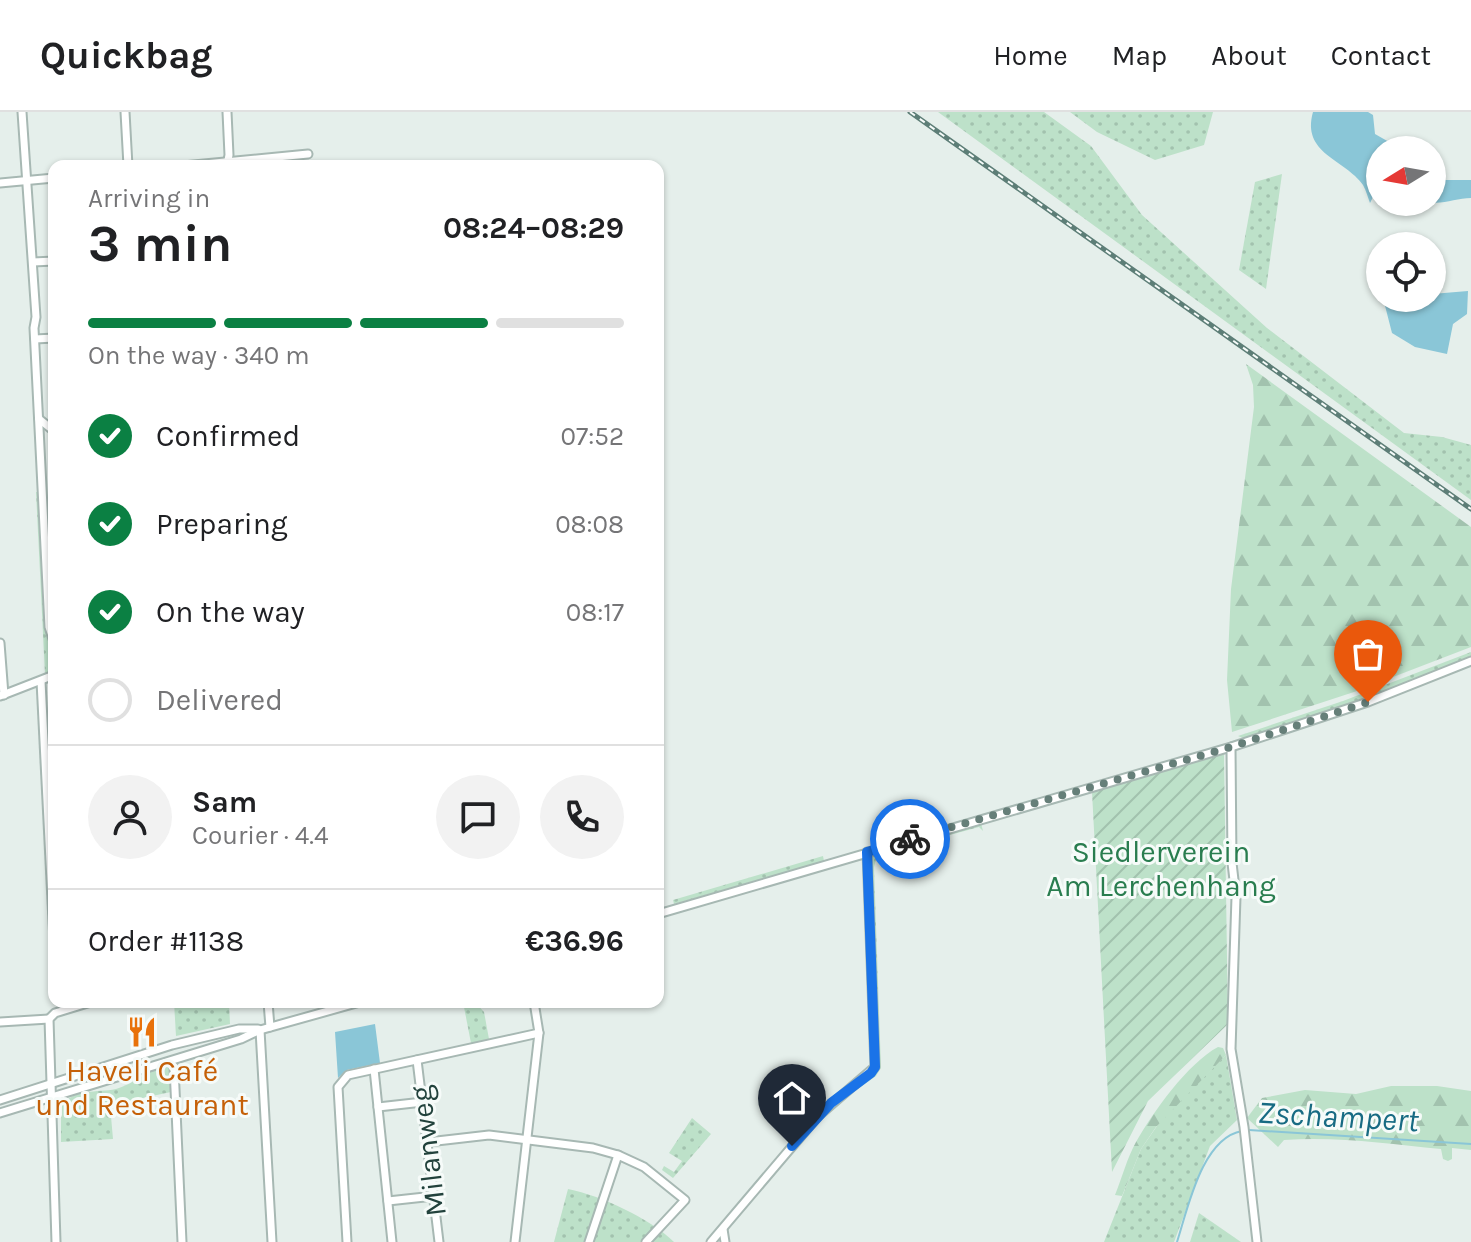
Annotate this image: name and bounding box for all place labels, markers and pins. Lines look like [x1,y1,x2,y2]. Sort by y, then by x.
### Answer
pin [1334,620,1402,702]
restaurant icon: Haveli Café und Restaurant [125,1015,159,1049]
place label: Haveli Café und Restaurant [35,1053,249,1123]
pin [758,1064,826,1146]

